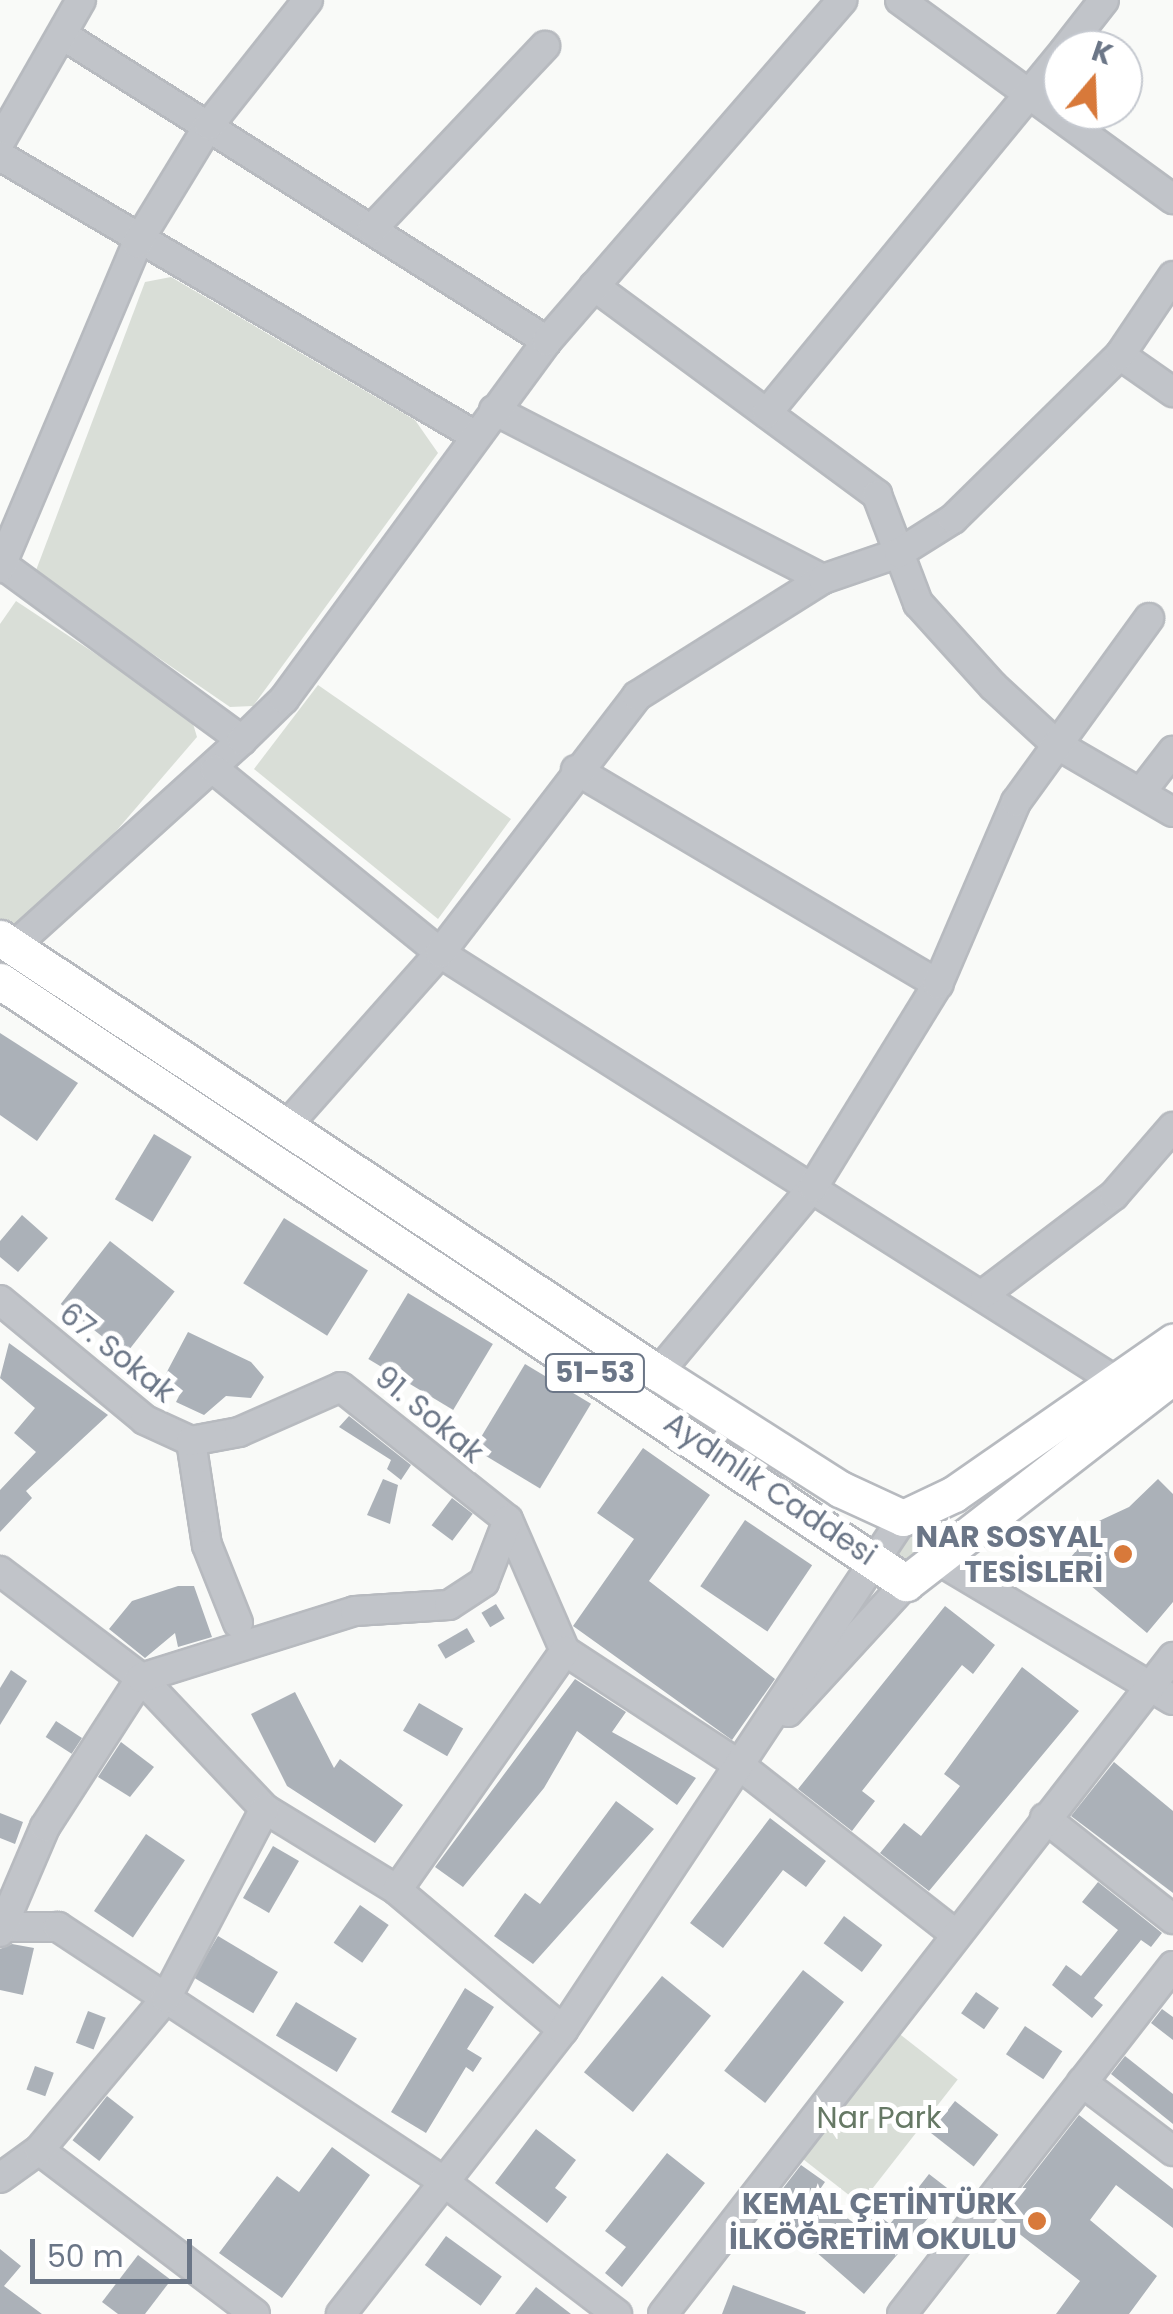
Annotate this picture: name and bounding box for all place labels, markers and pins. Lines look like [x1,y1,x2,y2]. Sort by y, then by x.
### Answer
place label: NAR SOSYAL TESİSLERİ [915,1519,1103,1590]
marker: NAR SOSYAL TESİSLERİ [1112,1543,1134,1565]
place label: KEMAL ÇETİNTÜRK İLKÖĞRETİM OKULU [729,2186,1017,2256]
marker: KEMAL ÇETİNTÜRK İLKÖĞRETİM OKULU [1026,2210,1048,2232]

